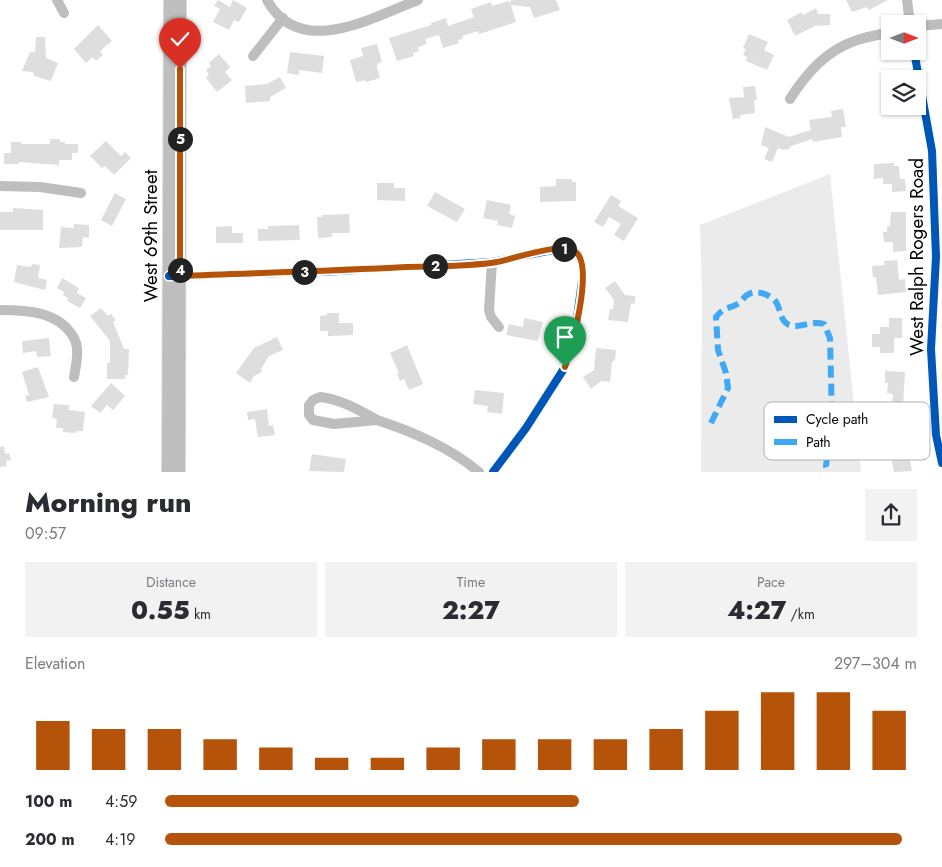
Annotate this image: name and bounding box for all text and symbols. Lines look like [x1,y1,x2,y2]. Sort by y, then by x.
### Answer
north arrow [881,15,926,60]
map controls [881,15,926,115]
pin [159,18,201,69]
icon: check [166,25,194,53]
button: layers [881,70,926,115]
pin: 5 [168,126,192,152]
text: 5 [176,129,185,149]
street label: West Ralph Rogers Road [903,158,930,356]
street label: West 69th Street [137,169,164,302]
pin: 1 [552,236,576,262]
text: 1 [561,239,568,259]
pin: 2 [422,254,448,278]
text: 2 [431,256,440,276]
pin: 4 [168,258,192,282]
text: 4 [176,260,185,280]
pin: 3 [292,260,316,284]
text: 3 [300,262,309,282]
pin [544,316,586,367]
icon: arrive [551,323,579,351]
legend [764,402,930,460]
text: Cycle path [806,409,868,429]
text: Path [806,432,831,452]
text: Morning run [25,482,191,523]
button: share [865,489,917,541]
text: 09:57 [25,522,66,545]
text: Distance [146,572,196,592]
text: Time [457,572,485,592]
text: Pace [757,572,785,592]
text: 0.55 [131,592,190,628]
text: 2:27 [442,592,500,628]
text: 4:27 [727,592,786,628]
text: km [190,604,211,624]
text: /km [786,604,815,624]
text: Elevation [25,652,85,675]
text: 297–304 m [834,652,917,675]
text: 100 m [25,790,72,813]
text: 4:59 [105,790,137,813]
text: 200 m [25,828,75,851]
text: 4:19 [105,828,136,851]

